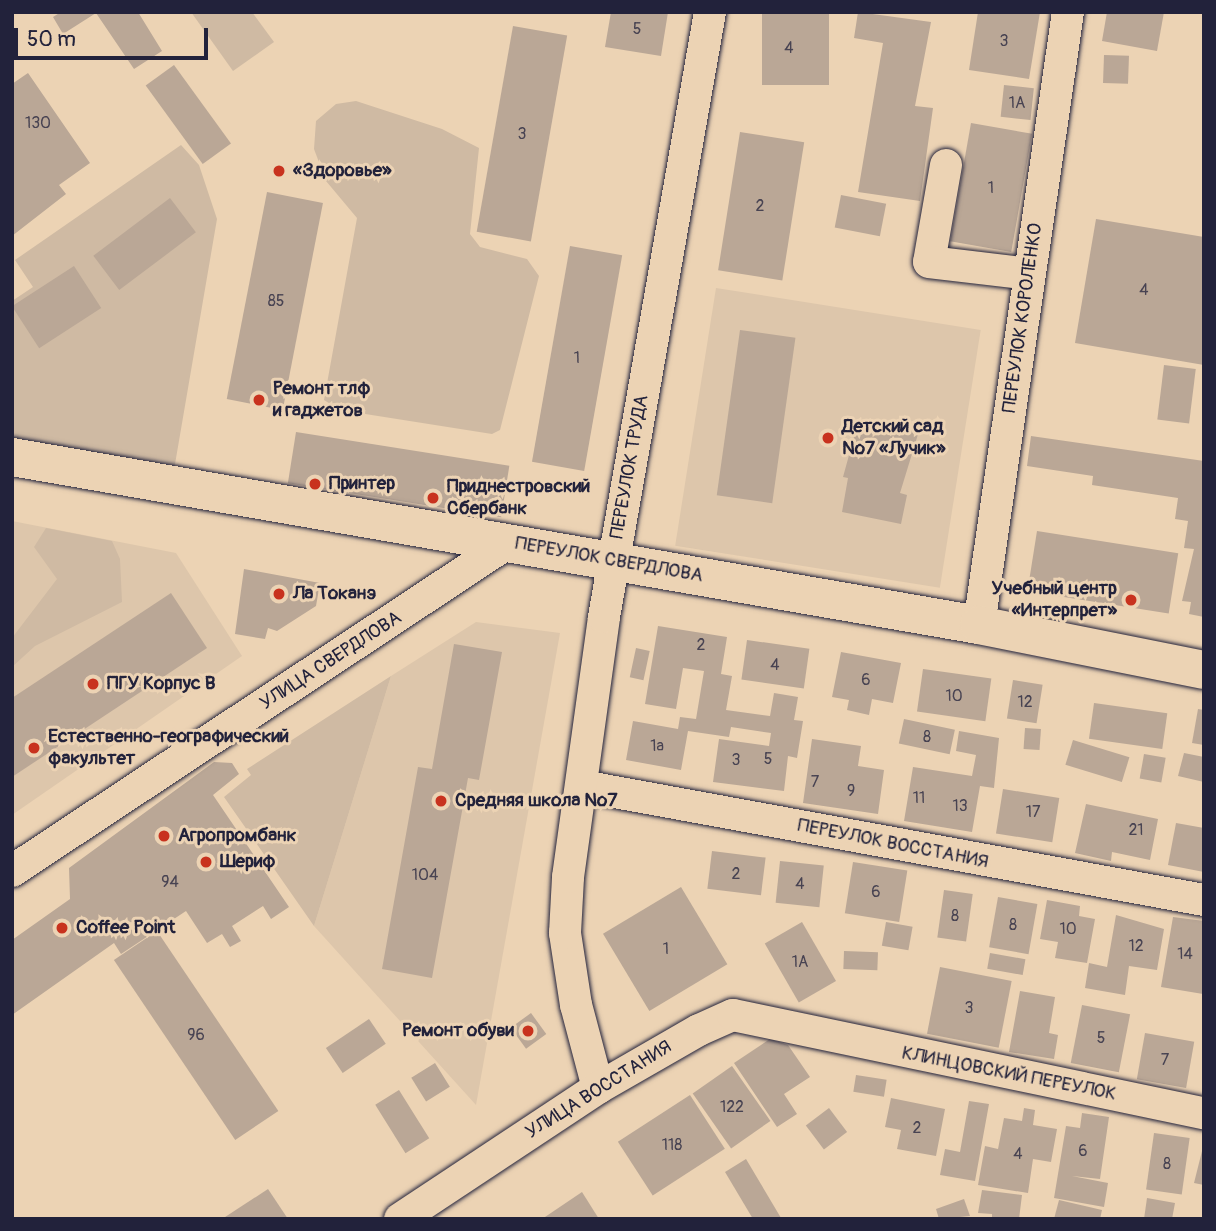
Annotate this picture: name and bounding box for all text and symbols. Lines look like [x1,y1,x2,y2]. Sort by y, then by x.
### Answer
scale bar [18,14,212,58]
house number: 5 [633,19,641,39]
text: 50 m [27,26,76,53]
house number: 3 [1000,31,1008,51]
house number: 4 [784,38,794,58]
house number: 1А [1009,93,1025,113]
house number: 130 [25,113,51,133]
house number: 3 [518,124,526,144]
place label: «Здоровье» [293,160,392,182]
marker: «Здоровье» [271,163,287,179]
house number: 1 [988,178,994,198]
house number: 2 [756,196,764,216]
street label: ПЕРЕУЛОК КОРОЛЕНКО [998,222,1048,414]
house number: 4 [1139,280,1149,300]
house number: 85 [268,291,284,311]
house number: 1 [574,348,580,368]
place label: Ремонт тлф и гаджетов [273,378,371,422]
marker: Ремонт тлф и гаджетов [251,392,267,408]
street label: ПЕРЕУЛОК ТРУДА [606,393,654,541]
place label: Детский сад №7 «Лучик» [842,416,946,460]
marker: Детский сад №7 «Лучик» [820,430,836,446]
place label: Принтер [329,473,395,495]
marker: Принтер [307,476,323,492]
place label: Приднестровский Сбербанк [447,476,590,520]
marker: Приднестровский Сбербанк [425,490,441,506]
street label: ПЕРЕУЛОК СВЕРДЛОВА [513,532,705,588]
place label: Учебный центр «Интерпрет» [992,578,1117,622]
place label: Ла Токанэ [293,583,376,605]
marker: Ла Токанэ [271,586,287,602]
marker: Учебный центр «Интерпрет» [1123,592,1139,608]
street label: УЛИЦА СВЕРДЛОВА [256,607,406,715]
house number: 2 [697,635,705,655]
house number: 4 [770,655,780,675]
house number: 6 [861,670,871,690]
place label: ПГУ Корпус В [107,673,215,695]
marker: ПГУ Корпус В [85,676,101,692]
house number: 10 [945,686,963,706]
house number: 12 [1017,692,1033,712]
place label: Естественно-географический факультет [48,726,289,770]
house number: 8 [923,727,931,747]
house number: 1а [650,736,664,756]
marker: Естественно-географический факультет [26,740,42,756]
house number: 5 [764,749,772,769]
house number: 3 [732,750,740,770]
house number: 7 [811,772,819,792]
house number: 9 [847,781,855,801]
house number: 11 [913,788,925,808]
place label: Средняя школа №7 [455,790,617,812]
marker: Средняя школа №7 [433,793,449,809]
house number: 13 [952,796,968,816]
house number: 17 [1026,802,1040,822]
street label: ПЕРЕУЛОК ВОССТАНИЯ [796,814,990,874]
house number: 21 [1128,820,1144,840]
place label: Агропромбанк [178,825,296,847]
marker: Агропромбанк [156,828,172,844]
place label: Шериф [220,851,276,873]
marker: Шериф [198,854,214,870]
house number: 2 [732,864,740,884]
house number: 104 [412,865,438,885]
house number: 94 [161,872,179,892]
house number: 4 [795,874,805,894]
house number: 6 [871,882,881,902]
house number: 8 [951,906,959,926]
house number: 8 [1009,915,1017,935]
place label: Coffee Point [76,917,175,939]
house number: 10 [1059,919,1077,939]
marker: Coffee Point [54,920,70,936]
house number: 12 [1128,936,1144,956]
house number: 1 [663,939,669,959]
house number: 14 [1177,944,1193,964]
house number: 1А [792,952,808,972]
house number: 3 [965,998,973,1018]
place label: Ремонт обуви [402,1020,514,1042]
marker: Ремонт обуви [520,1023,536,1039]
house number: 96 [187,1025,205,1045]
house number: 5 [1097,1028,1105,1048]
street label: УЛИЦА ВОССТАНИЯ [522,1036,676,1144]
street label: КЛИНЦОВСКИЙ ПЕРЕУЛОК [900,1042,1118,1106]
house number: 7 [1161,1050,1169,1070]
house number: 122 [720,1097,744,1117]
house number: 2 [913,1118,921,1138]
house number: 118 [662,1135,682,1155]
house number: 6 [1078,1141,1088,1161]
house number: 4 [1013,1144,1023,1164]
house number: 8 [1163,1154,1171,1174]

